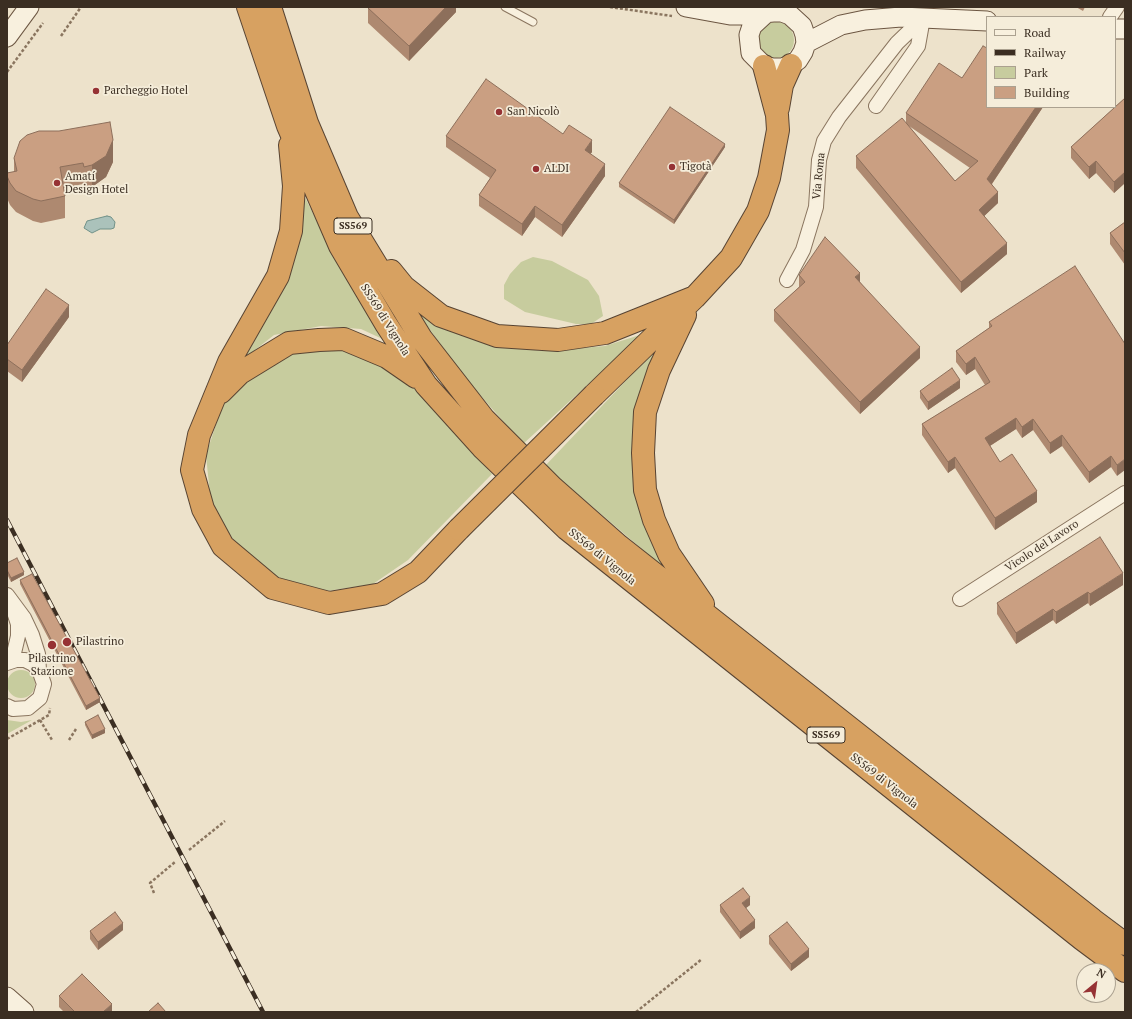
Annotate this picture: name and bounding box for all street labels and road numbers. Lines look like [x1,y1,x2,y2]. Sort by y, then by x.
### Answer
street label: Via Roma [810,152,828,200]
road number: SS569 [334,218,372,234]
street label: SS569 di Vignola [358,282,412,358]
street label: Vicolo del Lavoro [1003,517,1081,575]
street label: SS569 di Vignola [566,526,638,588]
road number: SS569 [807,727,845,743]
street label: SS569 di Vignola [848,750,920,812]

